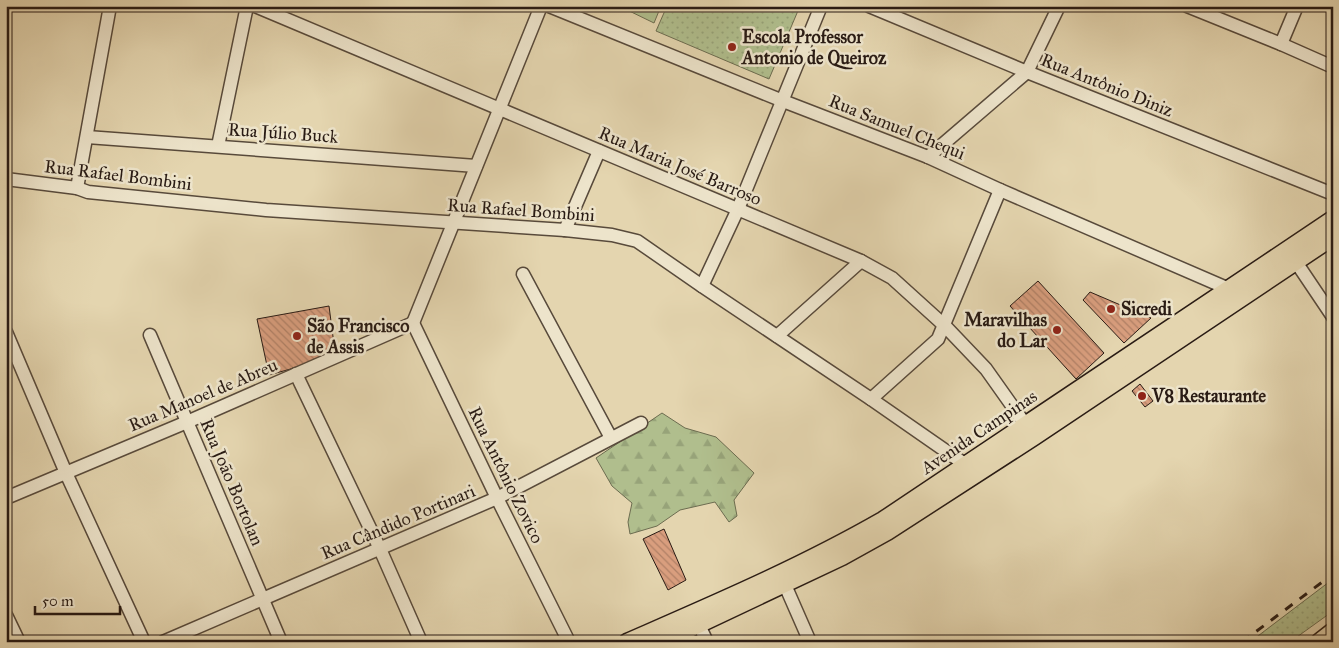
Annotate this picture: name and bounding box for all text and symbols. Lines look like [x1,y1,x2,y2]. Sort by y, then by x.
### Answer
place label: Escola Professor Antonio de Queiroz [741,26,887,70]
marker: Escola Professor Antonio de Queiroz [726,41,738,53]
street label: Rua Antônio Diniz [1038,48,1176,122]
street label: Rua Samuel Chequi [825,90,968,165]
street label: Rua Júlio Buck [227,118,339,149]
street label: Rua Maria José Barroso [595,122,765,211]
street label: Rua Rafael Bombini [43,155,193,195]
street label: Rua Rafael Bombini [446,194,596,226]
place label: Sicredi [1121,298,1173,320]
marker: Sicredi [1105,303,1117,315]
place label: Maravilhas do Lar [964,309,1048,352]
place label: São Francisco de Assis [307,315,409,358]
marker: Maravilhas do Lar [1051,324,1063,336]
marker: São Francisco de Assis [291,330,303,342]
street label: Rua Manoel de Abreu [125,353,281,436]
street label: Avenida Campinas [916,385,1041,480]
place label: V8 Restaurante [1151,385,1267,407]
marker: V8 Restaurante [1136,390,1148,402]
street label: Rua Antônio Zovico [463,403,549,547]
street label: Rua João Bortolan [194,415,269,549]
street label: Rua Cândido Portinari [318,480,478,564]
scale bar [35,583,120,615]
text: 50 m [42,592,74,610]

